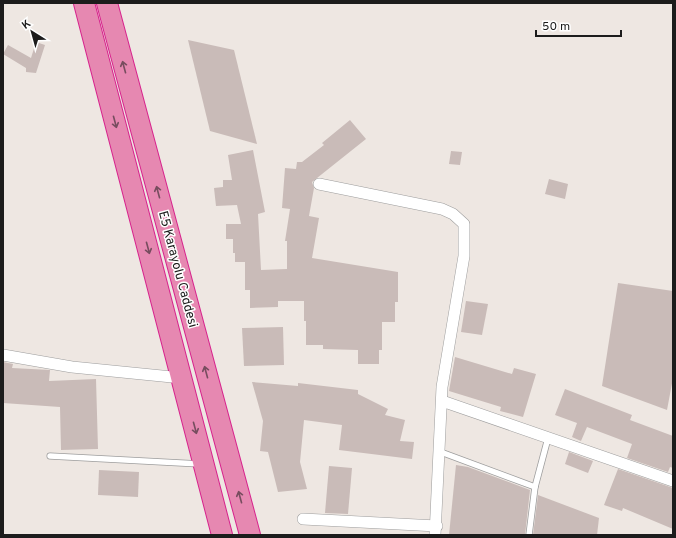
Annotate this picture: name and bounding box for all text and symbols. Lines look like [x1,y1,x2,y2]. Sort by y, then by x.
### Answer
north arrow [12,12,52,52]
scale bar [536,12,621,38]
text: K [19,17,34,33]
text: 50 m [542,19,570,35]
one-way arrow [120,60,127,73]
one-way arrow [112,115,119,128]
one-way arrow [154,186,161,199]
street label: E5 Karayolu Caddesi [154,209,200,330]
one-way arrow [145,241,152,254]
one-way arrow [202,366,209,379]
one-way arrow [191,421,199,434]
one-way arrow [236,491,243,504]

